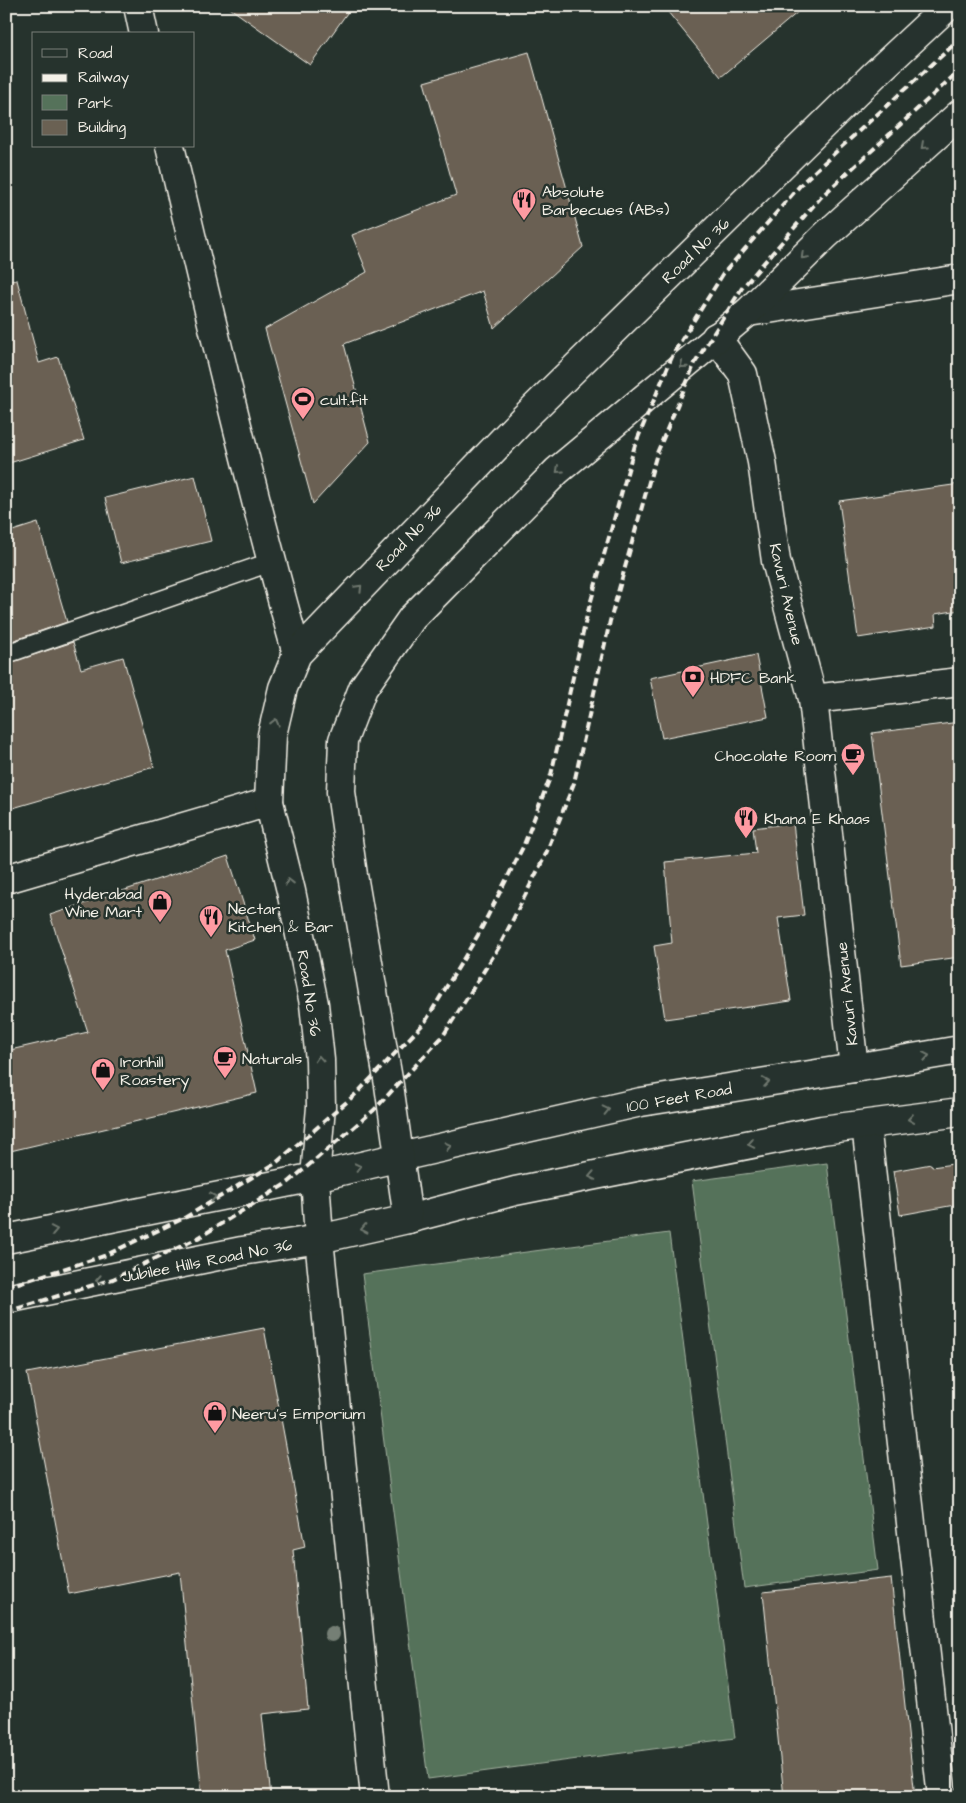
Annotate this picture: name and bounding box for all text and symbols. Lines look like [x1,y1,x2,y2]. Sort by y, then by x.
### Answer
legend [32,32,195,148]
text: Road [78,43,113,64]
text: Railway [78,67,129,89]
text: Park [78,93,113,114]
text: Building [78,117,126,139]
one-way arrow [920,140,929,149]
place label: Absolute Barbecues (ABs) [542,181,670,221]
restaurant icon: Absolute Barbecues (ABs) [511,187,537,221]
street label: Road No 36 [657,213,735,289]
one-way arrow [801,250,810,259]
one-way arrow [680,359,689,368]
sports icon: cult.fit [290,386,316,420]
place label: cult.fit [320,389,368,411]
one-way arrow [556,464,565,473]
street label: Road No 36 [371,499,447,577]
street label: Kavuri Avenue [764,541,809,648]
one-way arrow [353,585,362,594]
bank icon: HDFC Bank [680,664,706,698]
place label: HDFC Bank [710,667,796,689]
one-way arrow [269,718,280,727]
cafe icon: Chocolate Room [840,742,866,776]
place label: Chocolate Room [715,745,837,767]
restaurant icon: Khana E Khaas [733,805,759,839]
place label: Khana E Khaas [764,808,870,830]
one-way arrow [284,877,295,886]
place label: Hyderabad Wine Mart [64,883,143,923]
shop icon: Hyderabad Wine Mart [147,889,173,923]
place label: Nectar Kitchen & Bar [228,898,333,938]
restaurant icon: Nectar Kitchen & Bar [198,904,224,938]
street label: Kavuri Avenue [831,941,863,1047]
street label: Road No 36 [291,949,327,1038]
cafe icon: Naturals [212,1045,238,1079]
place label: Naturals [242,1048,302,1070]
place label: Ironhill Roastery [120,1051,190,1092]
one-way arrow [922,1051,931,1061]
one-way arrow [314,1054,325,1062]
shop icon: Ironhill Roastery [90,1057,116,1091]
street label: 100 Feet Road [625,1078,734,1118]
one-way arrow [762,1078,770,1088]
one-way arrow [602,1105,611,1116]
one-way arrow [907,1113,916,1123]
one-way arrow [747,1139,755,1149]
one-way arrow [443,1141,452,1152]
one-way arrow [353,1162,362,1173]
one-way arrow [587,1170,596,1181]
one-way arrow [209,1193,218,1203]
one-way arrow [359,1223,368,1234]
one-way arrow [50,1225,58,1235]
street label: Jubilee Hills Road No 36 [120,1234,294,1288]
one-way arrow [95,1275,104,1285]
shop icon: Neeru’s Emporium [202,1400,228,1434]
place label: Neeru’s Emporium [232,1403,366,1425]

